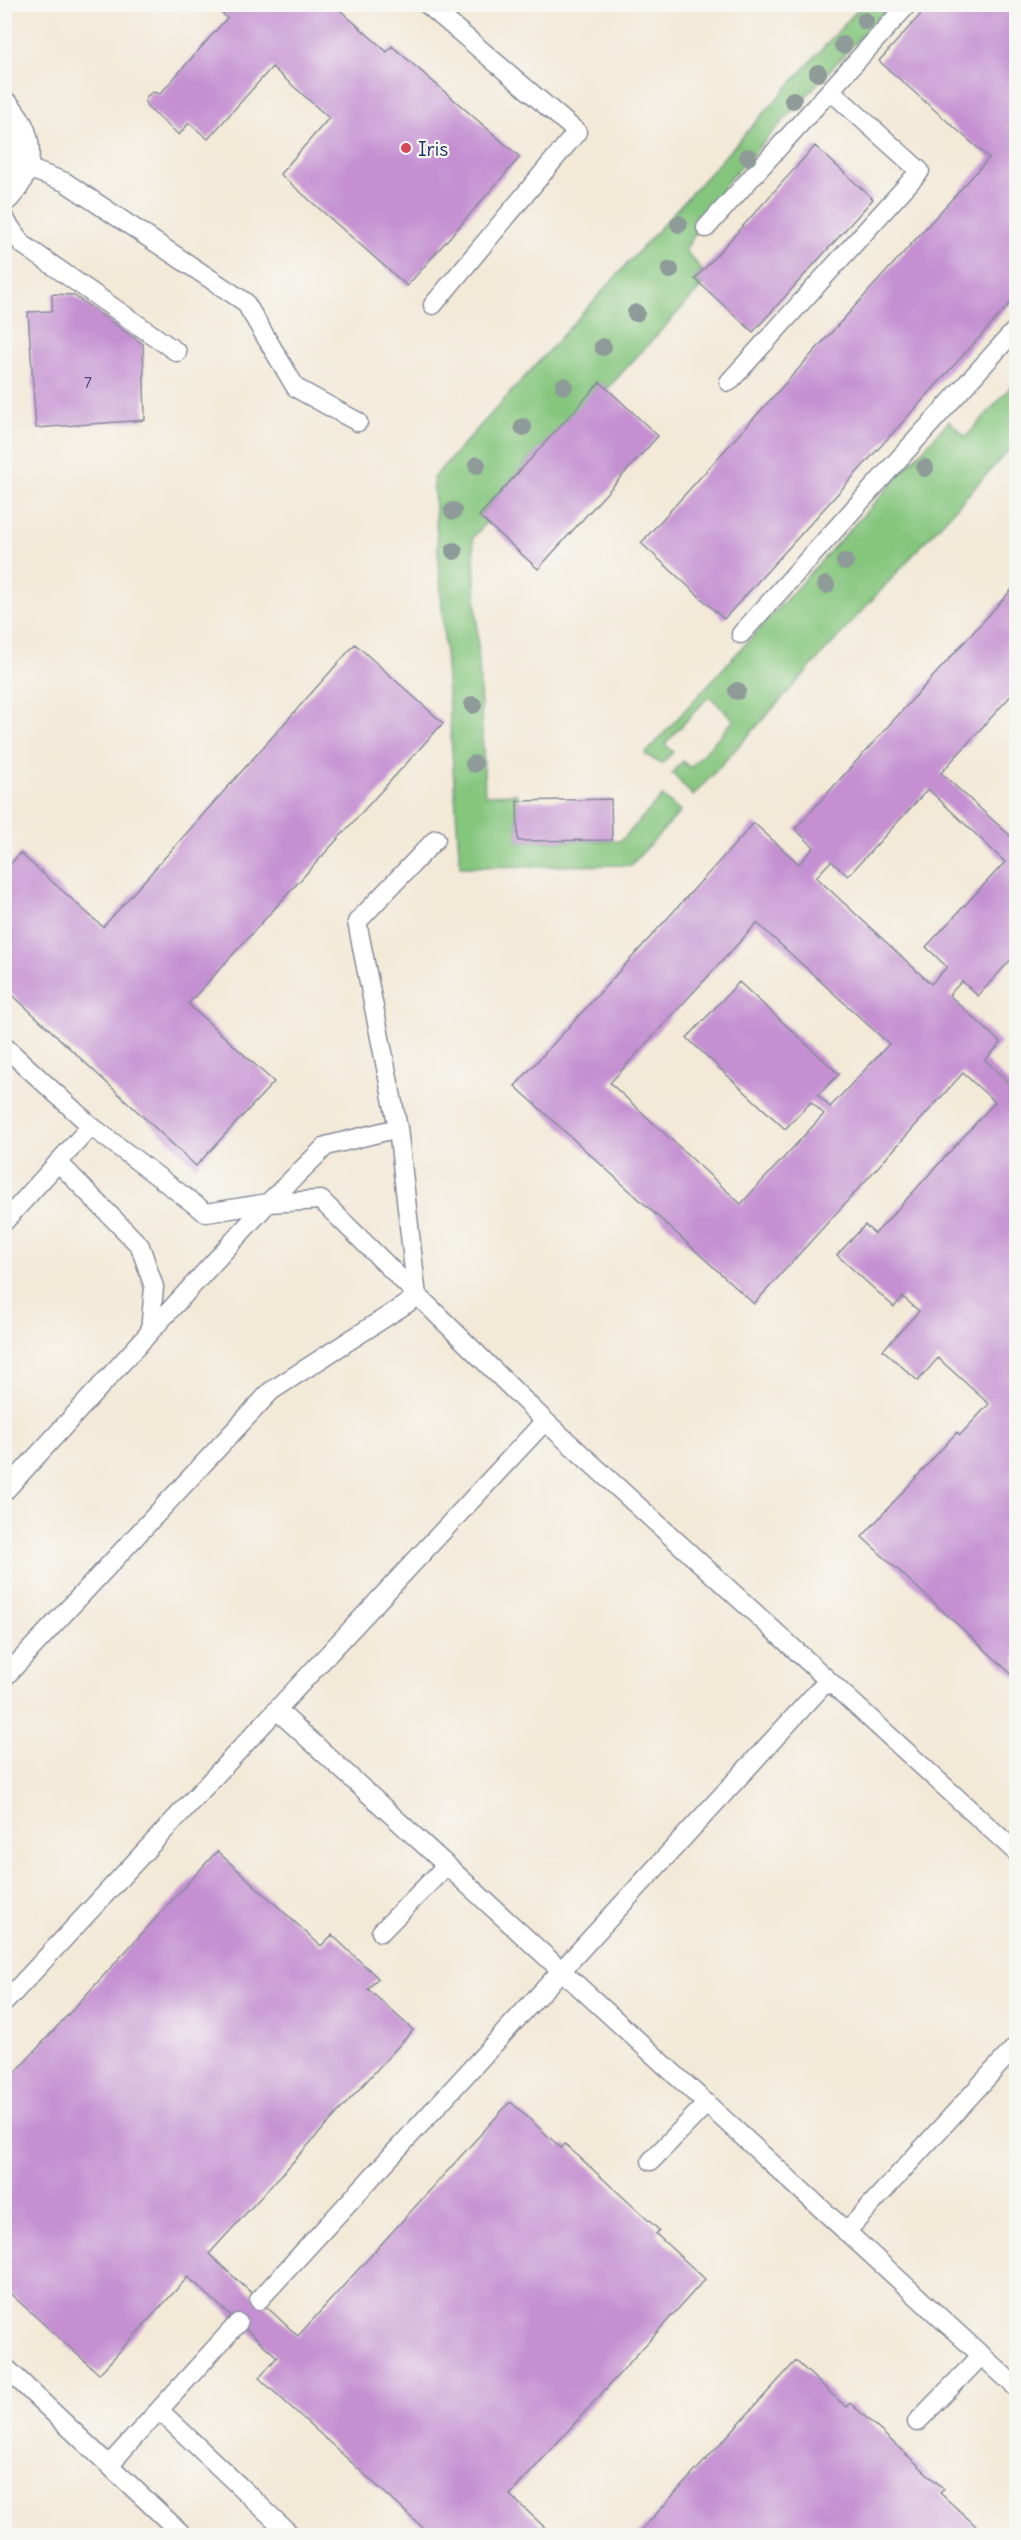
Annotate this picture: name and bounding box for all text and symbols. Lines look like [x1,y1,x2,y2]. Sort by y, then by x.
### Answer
place label: Iris [418,136,448,161]
marker: Iris [399,141,413,155]
house number: 7 [84,372,92,392]

